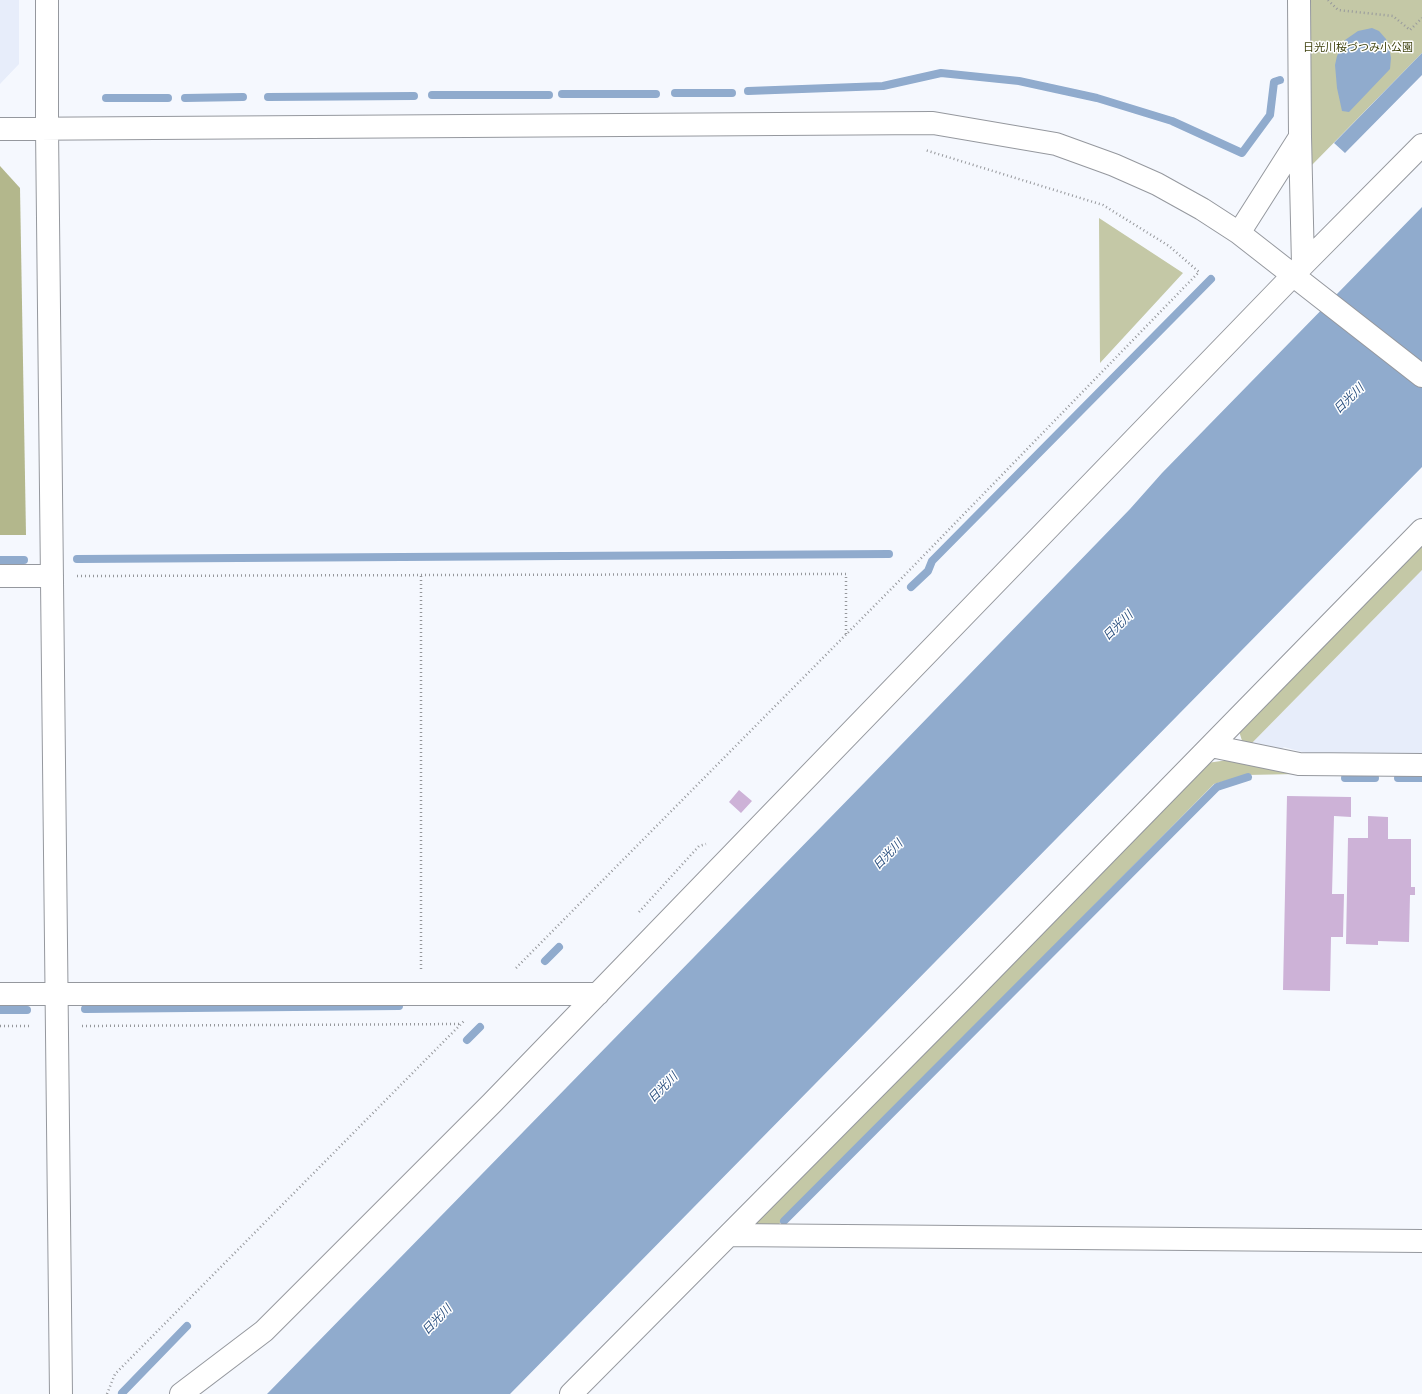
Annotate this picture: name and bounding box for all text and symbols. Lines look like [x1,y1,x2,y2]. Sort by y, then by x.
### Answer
park label: 日光川桜づつみ小公園 [1303,41,1413,55]
water label: 日光川 [1331,381,1367,417]
water label: 日光川 [1100,608,1136,644]
water label: 日光川 [870,837,906,873]
water label: 日光川 [645,1070,681,1106]
water label: 日光川 [419,1302,455,1338]

